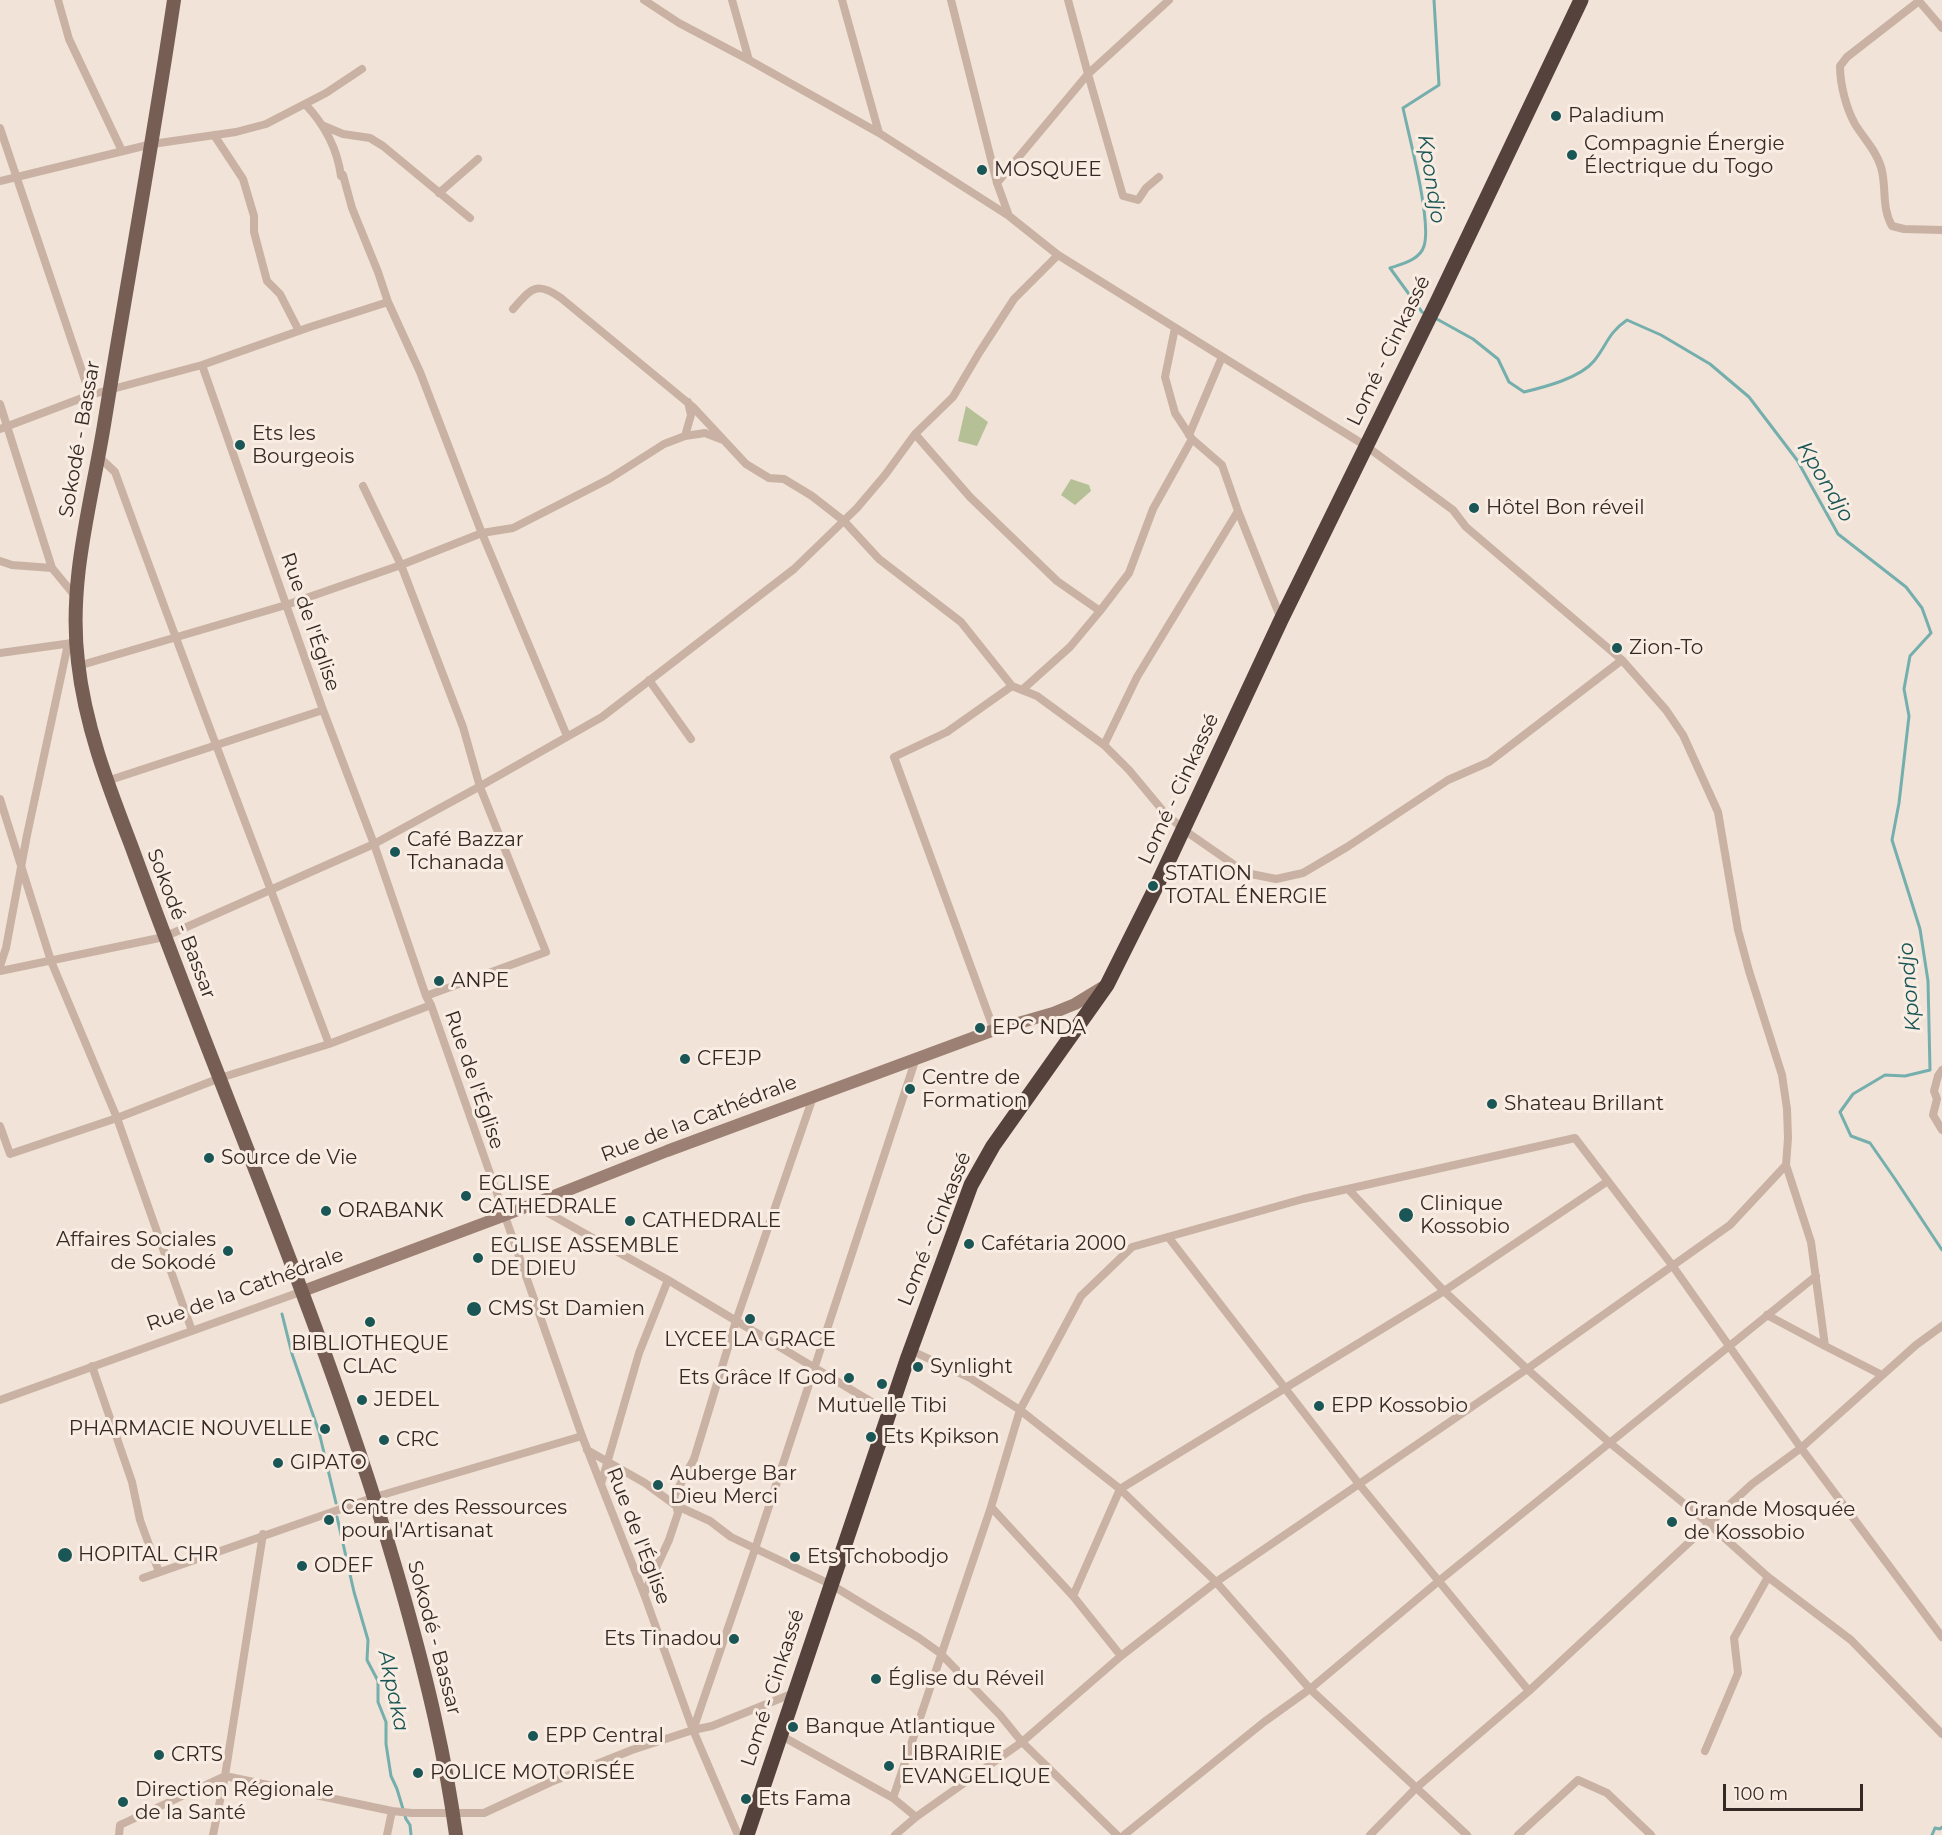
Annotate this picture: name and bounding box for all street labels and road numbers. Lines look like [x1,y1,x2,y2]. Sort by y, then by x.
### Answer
street label: Lomé - Cinkassé [1342,272,1436,430]
street label: Sokodé - Bassar [54,359,106,519]
street label: Rue de l'Église [275,550,345,694]
street label: Lomé - Cinkassé [1134,710,1224,868]
street label: Sokodé - Bassar [141,846,221,1002]
street label: Rue de l'Église [439,1008,509,1152]
street label: Rue de la Cathédrale [598,1071,800,1167]
street label: Lomé - Cinkassé [893,1149,977,1309]
street label: Rue de la Cathédrale [143,1243,347,1337]
street label: Rue de l'Église [601,1464,675,1608]
street label: Sokodé - Bassar [402,1558,466,1718]
street label: Lomé - Cinkassé [736,1606,810,1770]

